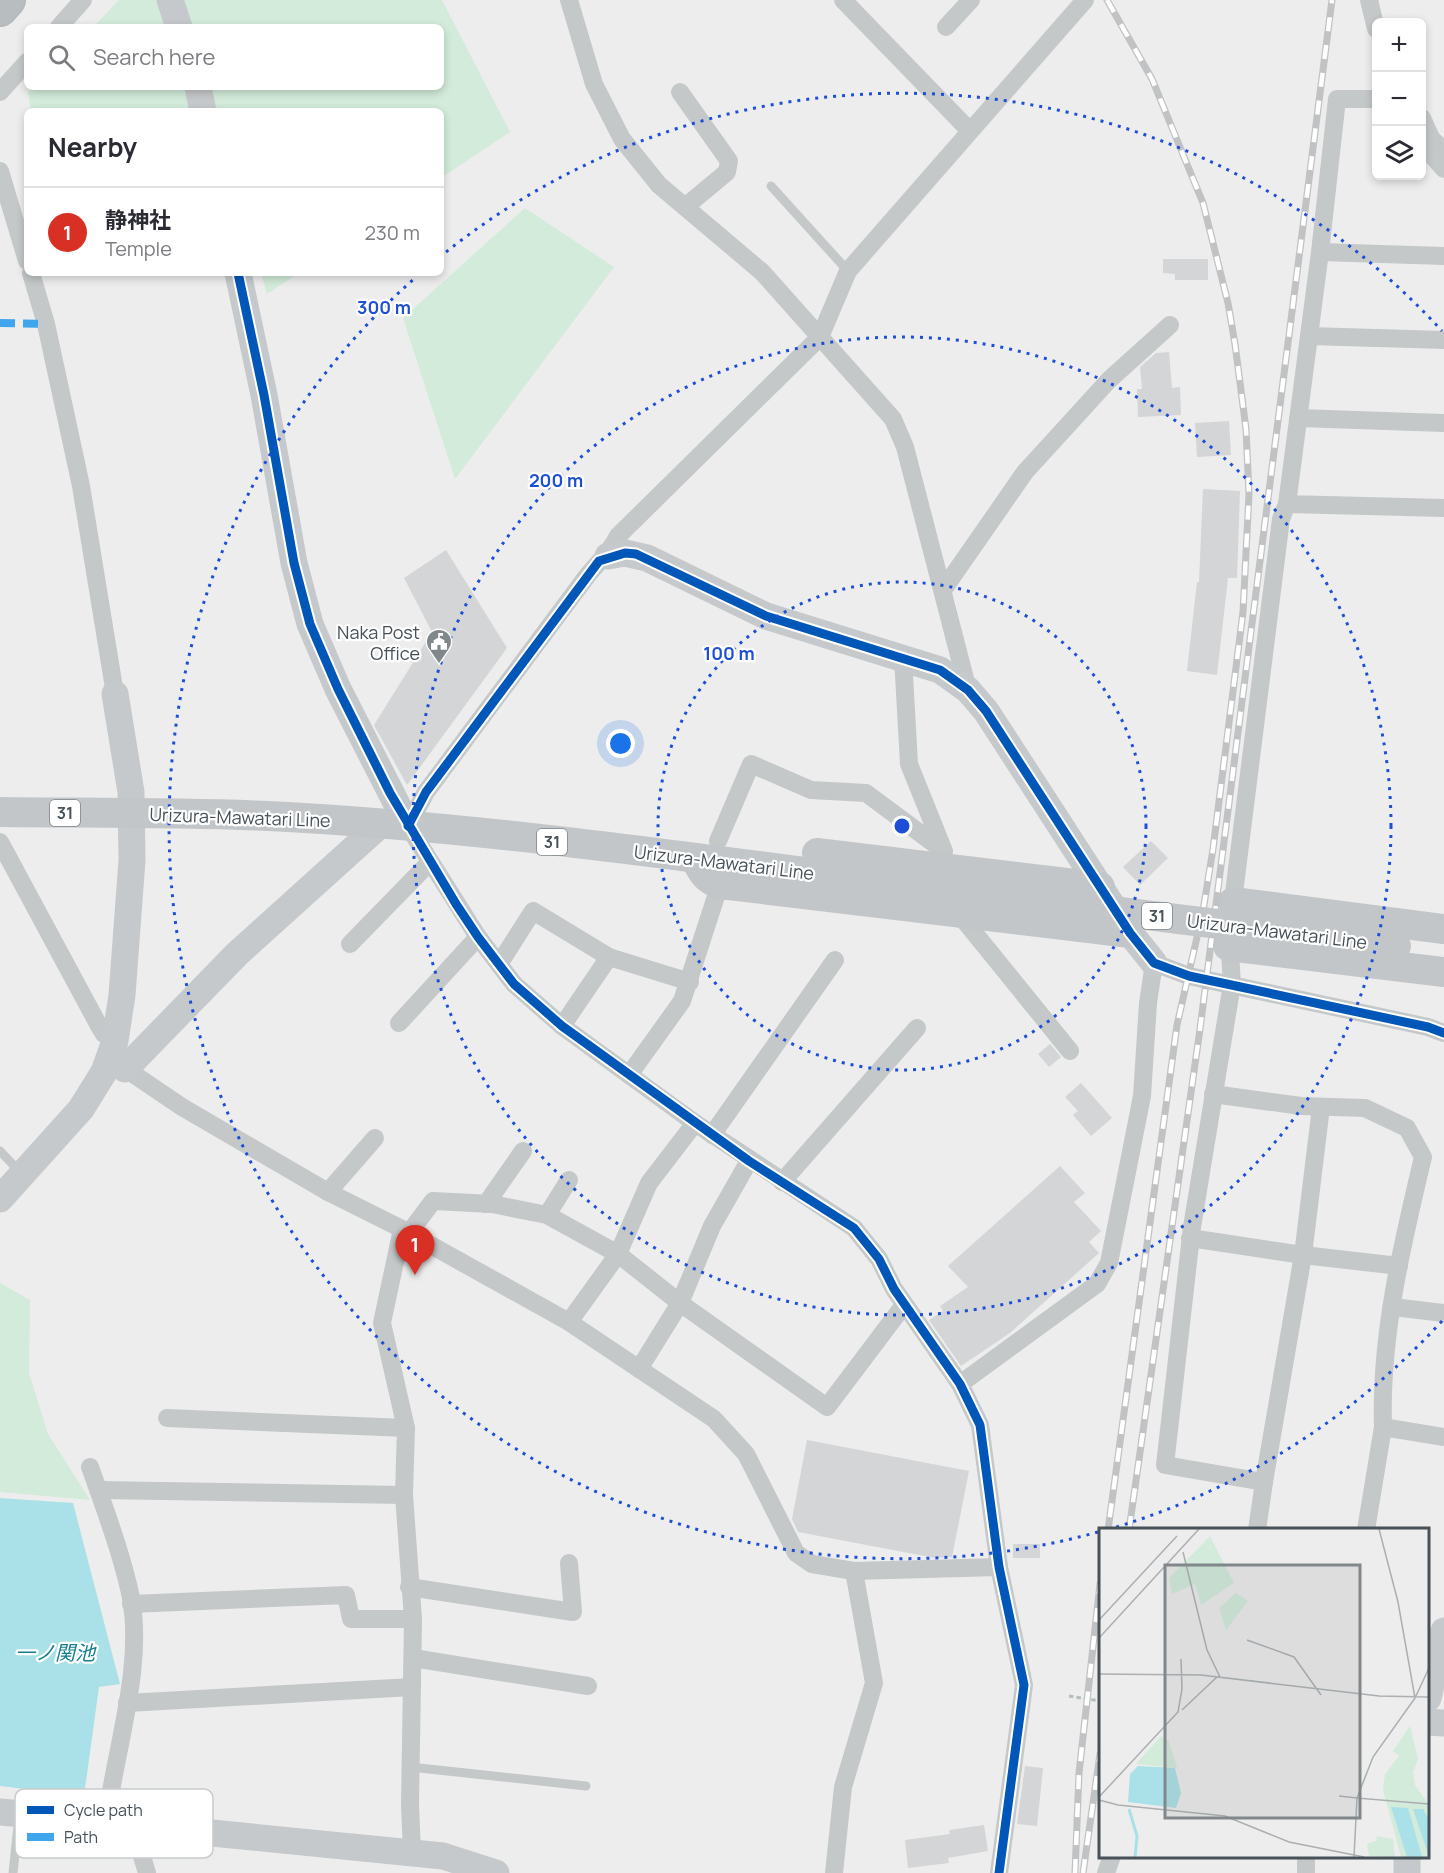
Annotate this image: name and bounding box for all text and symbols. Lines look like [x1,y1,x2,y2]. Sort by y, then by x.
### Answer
map controls [1372,18,1426,180]
button: + [1372,18,1426,72]
search box [24,24,444,90]
icon: search [45,41,78,74]
text: Search here [93,42,215,72]
button: − [1372,72,1426,126]
button: layers [1372,126,1426,180]
text: Nearby [48,129,137,165]
text: 静神社 [105,205,171,235]
text: 1 [63,219,72,246]
text: 230 m [364,219,420,246]
text: Temple [105,235,172,262]
text: 300 m [357,295,411,319]
text: 200 m [529,468,583,492]
place label: Naka Post Office [337,620,420,665]
public building icon: Naka Post Office [424,627,454,665]
text: 100 m [703,641,755,665]
your location [606,729,635,758]
road number: 31 [50,800,80,826]
street label: Urizura-Mawatari Line [149,802,331,832]
centre of rings [892,816,912,836]
road number: 31 [537,829,567,855]
street label: Urizura-Mawatari Line [633,839,815,885]
road number: 31 [1142,903,1172,929]
street label: Urizura-Mawatari Line [1186,908,1368,954]
pin: 1 [396,1226,434,1275]
inset map [1099,1528,1429,1858]
water label: 一ノ関池 [15,1639,97,1666]
legend [15,1789,213,1858]
text: Cycle path [64,1799,143,1821]
text: Path [64,1826,98,1848]

